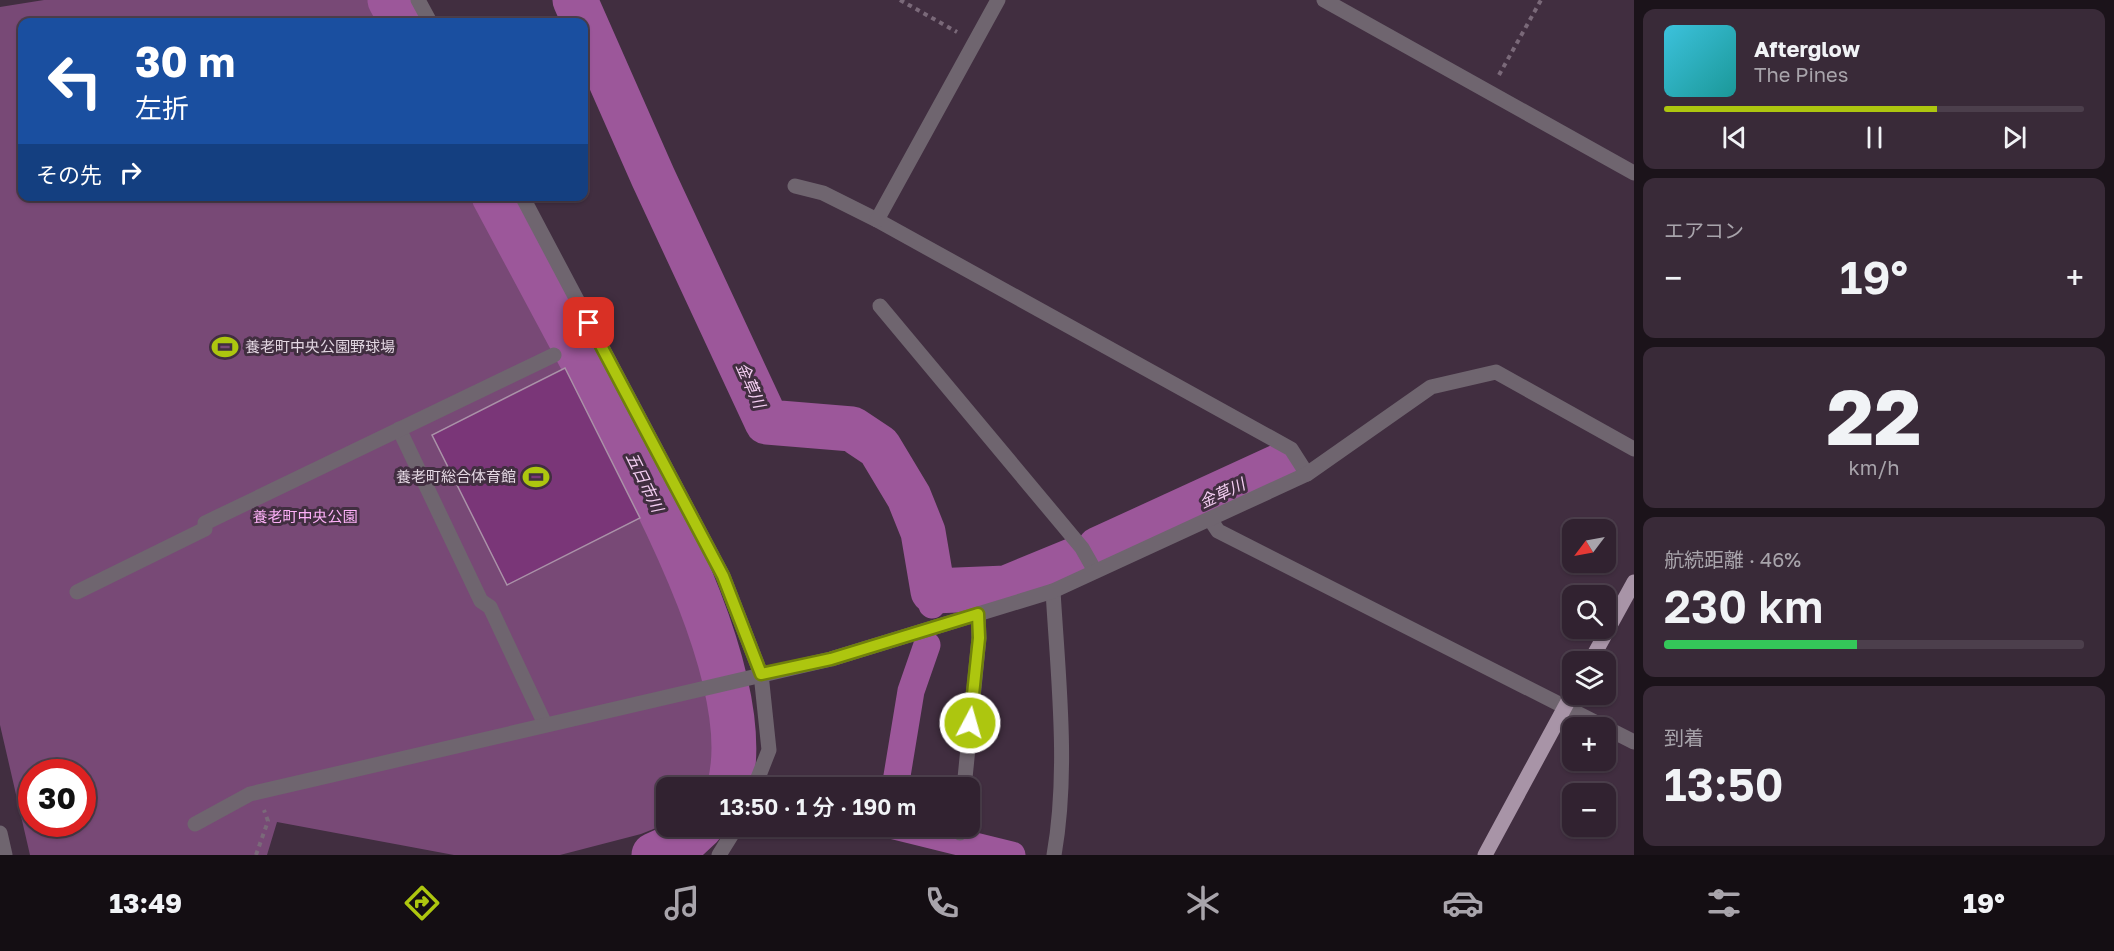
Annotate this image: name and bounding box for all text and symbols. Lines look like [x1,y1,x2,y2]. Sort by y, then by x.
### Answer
text: Afterglow [1754,35,1860,62]
text: 30 m [135,36,235,86]
icon: left [36,42,114,120]
text: The Pines [1754,62,1848,86]
text: 左折 [135,92,189,124]
icon: previous [1718,121,1751,154]
icon: pause [1858,121,1891,154]
icon: next [1998,121,2031,154]
icon: right [114,156,147,189]
text: その先 [36,161,102,188]
text: エアコン [1664,218,1744,242]
text: 19° [1840,250,1908,304]
text: − [1664,258,1682,297]
text: + [2066,258,2084,297]
pin [563,297,614,348]
icon: arrive [572,306,605,339]
sports icon: 養老町中央公園野球場 [210,332,240,362]
place label: 養老町中央公園野球場 [245,337,395,355]
water label: 金草川 [732,359,771,413]
text: 22 [1826,369,1922,462]
water label: 五日市川 [622,449,669,517]
text: km/h [1849,455,1899,479]
sports icon: 養老町総合体育館 [521,462,551,492]
place label: 養老町総合体育館 [396,467,516,485]
water label: 金草川 [1196,473,1250,512]
park label: 養老町中央公園 [252,507,358,525]
north arrow [1562,519,1616,573]
map controls [1562,519,1616,837]
text: 航続距離 · 46% [1664,547,1801,571]
text: 230 km [1664,579,1823,633]
button: search [1562,585,1616,639]
button: layers [1562,651,1616,705]
position arrow [938,691,1002,755]
button: + [1562,717,1616,771]
text: 到着 [1664,725,1704,749]
text: 13:50 [1664,757,1784,811]
speed limit sign: 30 [18,759,96,837]
button: − [1562,783,1616,837]
text: 13:50 · 1 分 · 190 m [720,793,916,820]
icon: directions [401,882,443,924]
icon: music [661,882,703,924]
icon: phone [921,882,963,924]
icon: climate [1182,882,1224,924]
icon: car [1442,882,1484,924]
icon: filters [1703,882,1745,924]
text: 13:49 [109,887,182,919]
text: 19° [1963,887,2005,919]

